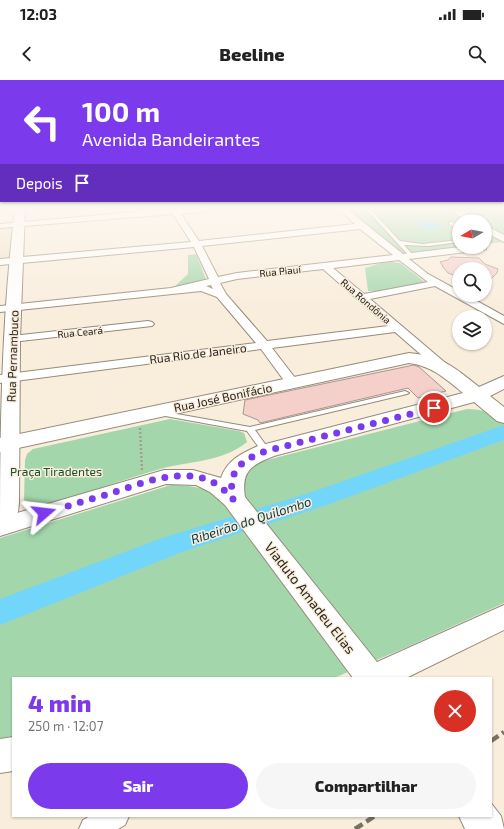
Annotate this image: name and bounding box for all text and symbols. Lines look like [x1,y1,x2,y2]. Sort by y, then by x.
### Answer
text: 12:03 [20,5,57,23]
icon: back [16,43,38,65]
text: Beeline [219,43,285,65]
icon: search [466,43,488,65]
text: 100 m [82,94,160,128]
icon: left [16,96,68,148]
text: Avenida Bandeirantes [82,128,260,150]
icon: arrive [71,172,93,194]
text: Depois [16,174,63,192]
north arrow [452,214,492,254]
map controls [452,214,492,350]
button: search [452,262,492,302]
street label: Rua Piauí [259,263,302,279]
street label: Rua Rondônia [339,276,393,326]
street label: Rua Pernambuco [3,310,21,402]
button: layers [452,310,492,350]
street label: Rua Ceará [57,324,103,340]
street label: Rua Rio de Janeiro [149,340,247,366]
street label: Rua José Bonifácio [172,380,274,414]
pin [417,391,451,425]
icon: arrive [423,397,445,419]
park label: Praça Tiradentes [10,464,102,479]
position arrow [23,492,65,534]
water label: Ribeirão do Quilombo [189,493,313,547]
street label: Viaduto Amadeu Elias [261,538,359,657]
text: 4 min [28,688,92,717]
button: close [434,690,476,732]
text: 250 m · 12:07 [28,718,103,734]
button: Sair [28,763,248,809]
button: Compartilhar [256,763,476,809]

